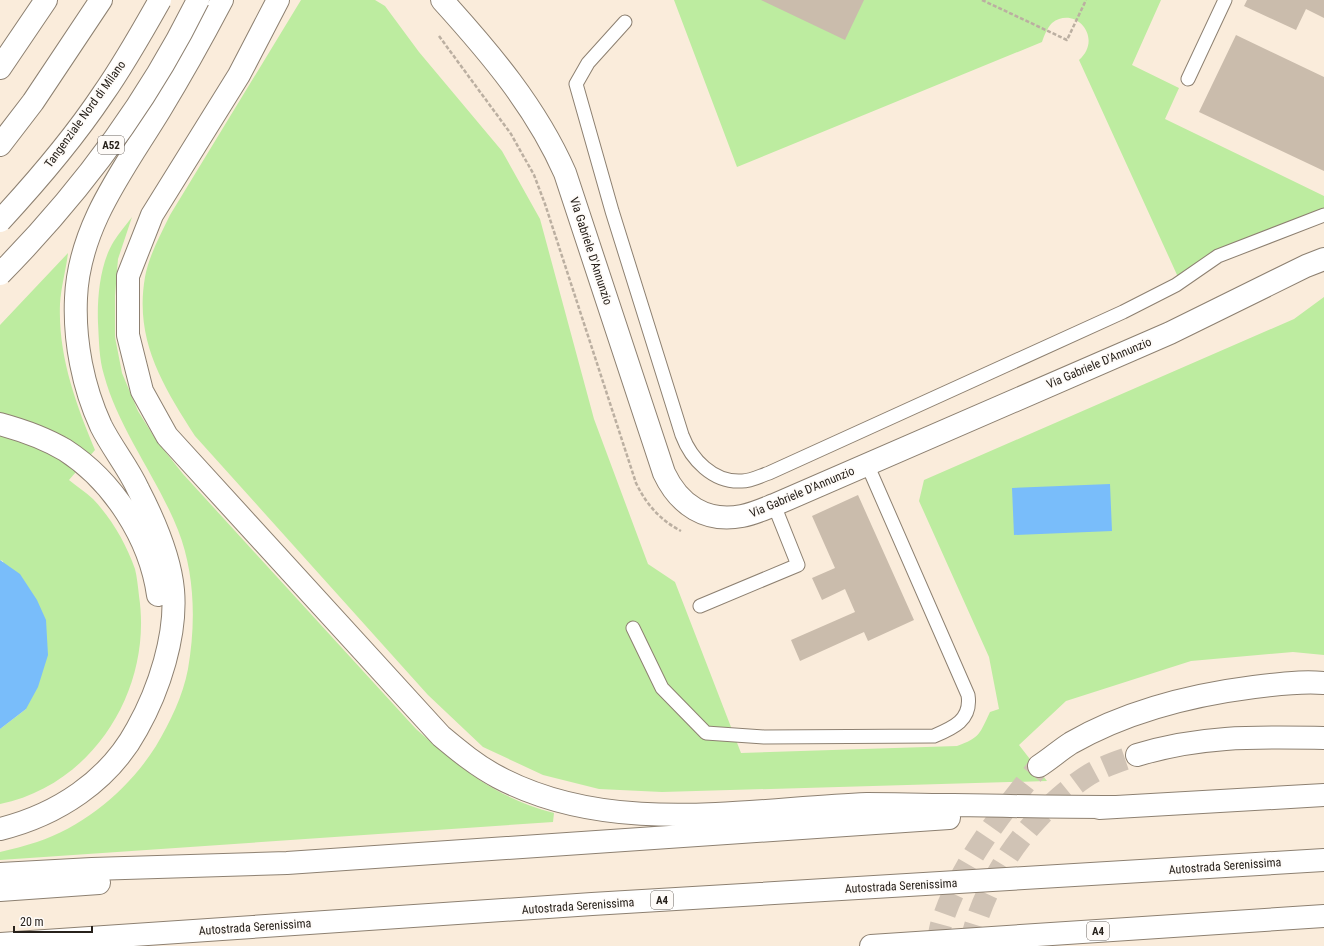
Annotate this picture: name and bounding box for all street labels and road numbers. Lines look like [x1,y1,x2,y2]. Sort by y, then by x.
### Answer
street label: Tangenziale Nord di Milano [42,58,128,170]
road number: A52 [98,136,124,154]
street label: Via Gabriele D'Annunzio [567,195,615,307]
street label: Via Gabriele D'Annunzio [1045,335,1153,391]
street label: Via Gabriele D'Annunzio [748,464,856,520]
street label: Autostrada Serenissima [1168,855,1282,877]
street label: Autostrada Serenissima [844,876,958,896]
road number: A4 [651,891,673,909]
street label: Autostrada Serenissima [521,895,635,917]
street label: Autostrada Serenissima [198,916,312,938]
road number: A4 [1087,922,1109,940]

